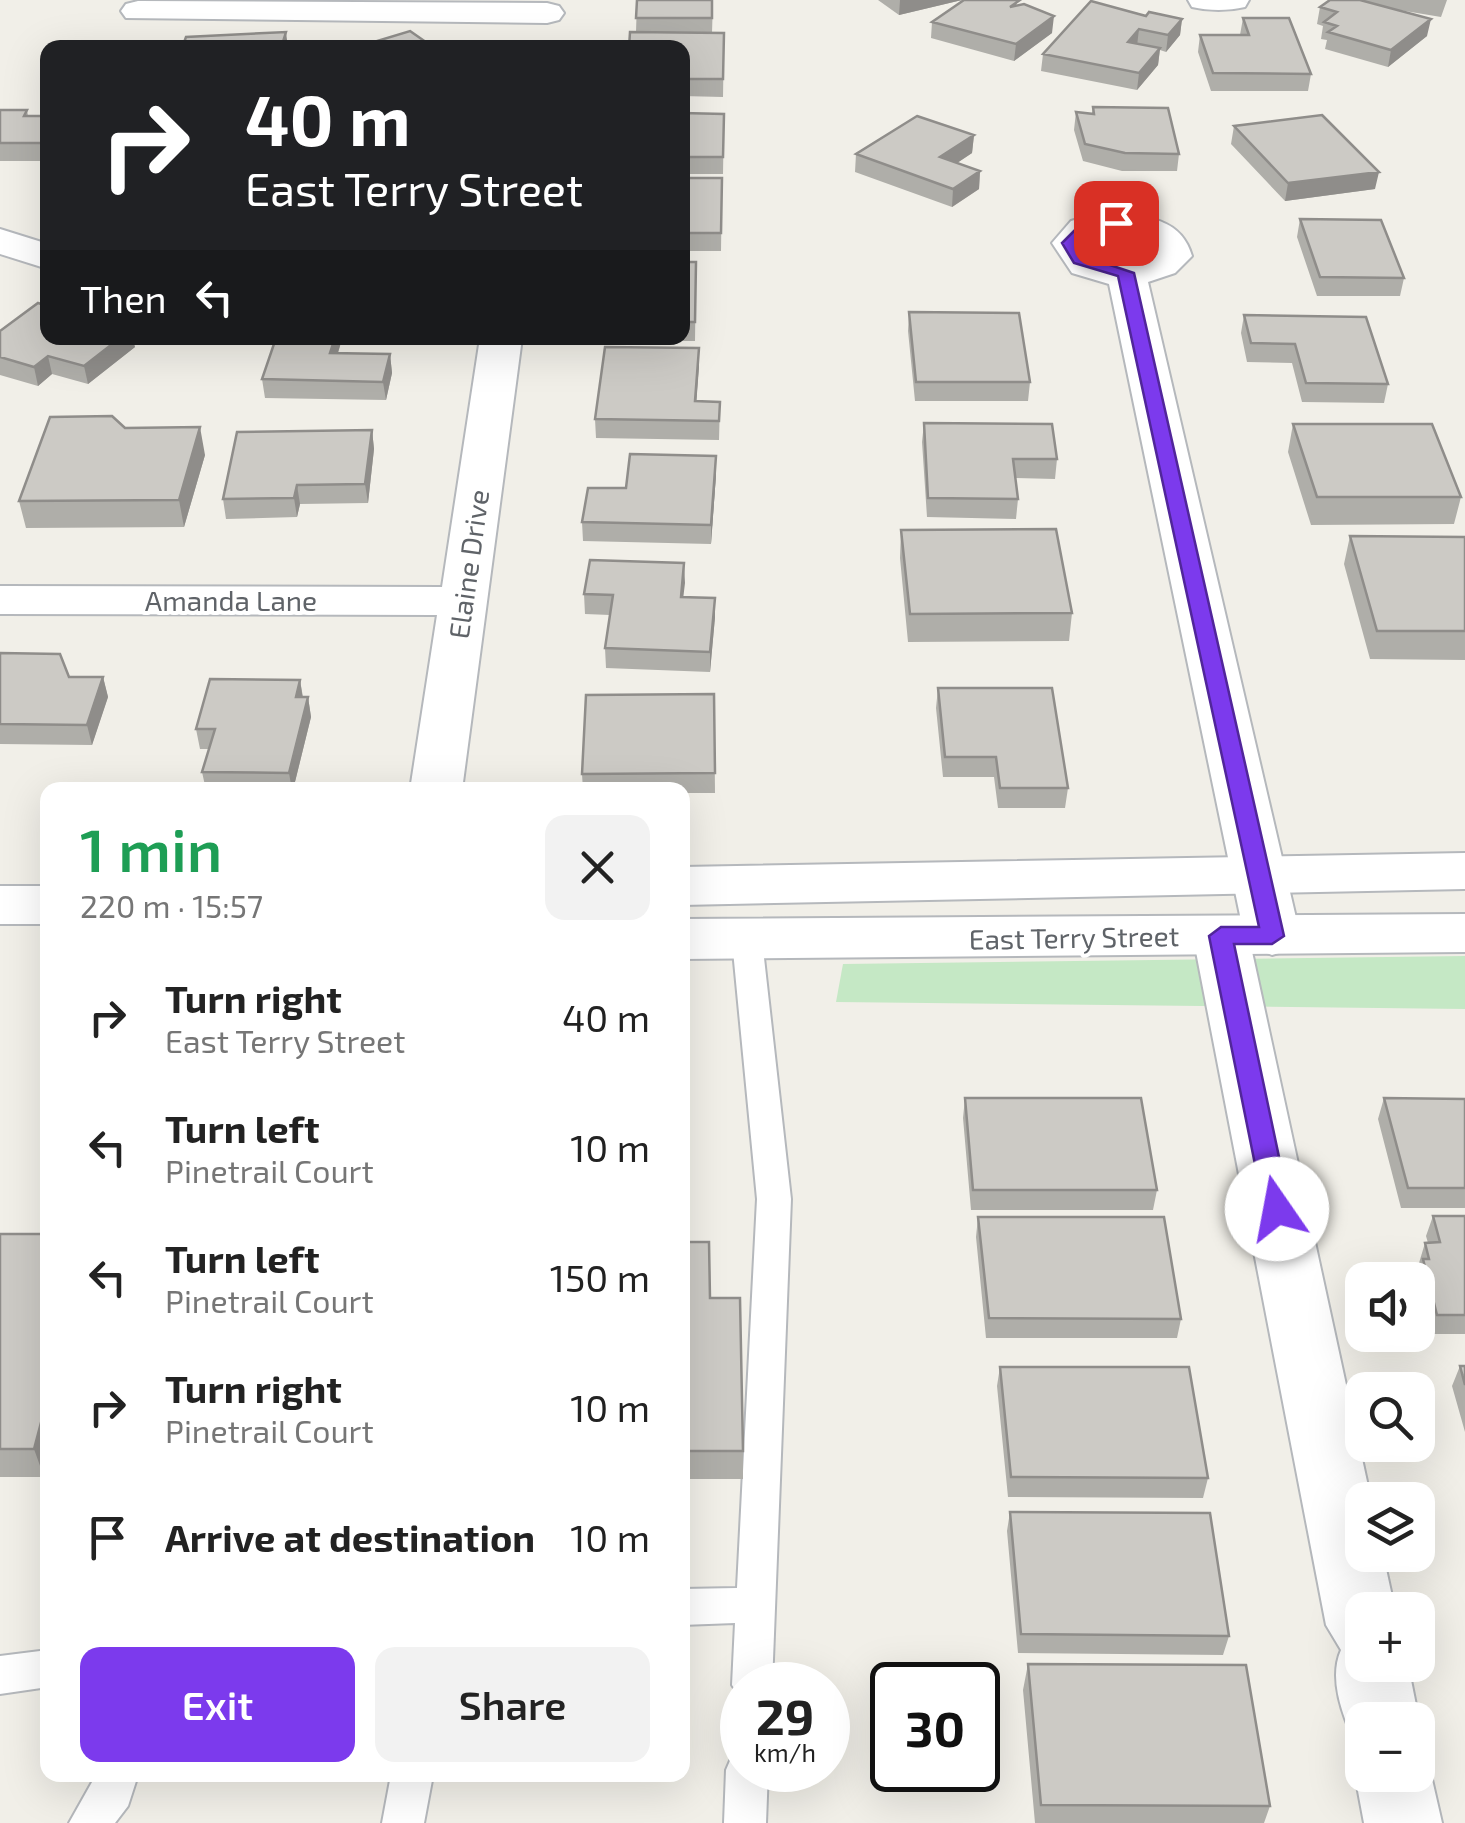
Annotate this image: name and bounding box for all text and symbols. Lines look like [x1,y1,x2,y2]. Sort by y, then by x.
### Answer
text: 40 m [245,76,411,160]
icon: right [80,80,210,210]
text: East Terry Street [245,161,583,215]
pin [1074,181,1159,266]
icon: arrive [1089,196,1144,251]
icon: left [187,270,242,325]
text: Then [80,275,167,321]
street label: Elaine Drive [441,487,495,641]
street label: Amanda Lane [145,583,317,617]
text: 1 min [80,812,222,884]
button: close [545,815,650,920]
text: 220 m · 15:57 [80,886,263,924]
street label: East Terry Street [969,918,1179,956]
text: Turn right [165,975,342,1021]
icon: right [80,990,135,1045]
text: 40 m [562,994,650,1040]
text: East Terry Street [165,1021,405,1059]
text: Turn left [165,1105,320,1151]
icon: left [80,1120,135,1175]
text: 10 m [570,1124,650,1170]
text: Pinetrail Court [165,1151,374,1189]
position arrow [1225,1157,1329,1261]
text: Turn left [165,1235,320,1281]
icon: left [80,1250,135,1305]
text: 150 m [550,1254,650,1300]
map controls [1345,1262,1435,1792]
button: sound [1345,1262,1435,1352]
text: Pinetrail Court [165,1281,374,1319]
text: Turn right [165,1365,342,1411]
button: search [1345,1372,1435,1462]
icon: right [80,1380,135,1435]
text: 10 m [570,1384,650,1430]
text: Pinetrail Court [165,1411,374,1449]
button: layers [1345,1482,1435,1572]
icon: arrive [80,1510,135,1565]
text: Arrive at destination [165,1514,535,1560]
text: 10 m [570,1514,650,1560]
button: + [1345,1592,1435,1682]
button: Exit [80,1647,355,1762]
button: Share [375,1647,650,1762]
speed limit sign: 30 [870,1662,1000,1792]
text: 29 [756,1685,814,1745]
button: − [1345,1702,1435,1792]
text: km/h [754,1737,816,1767]

